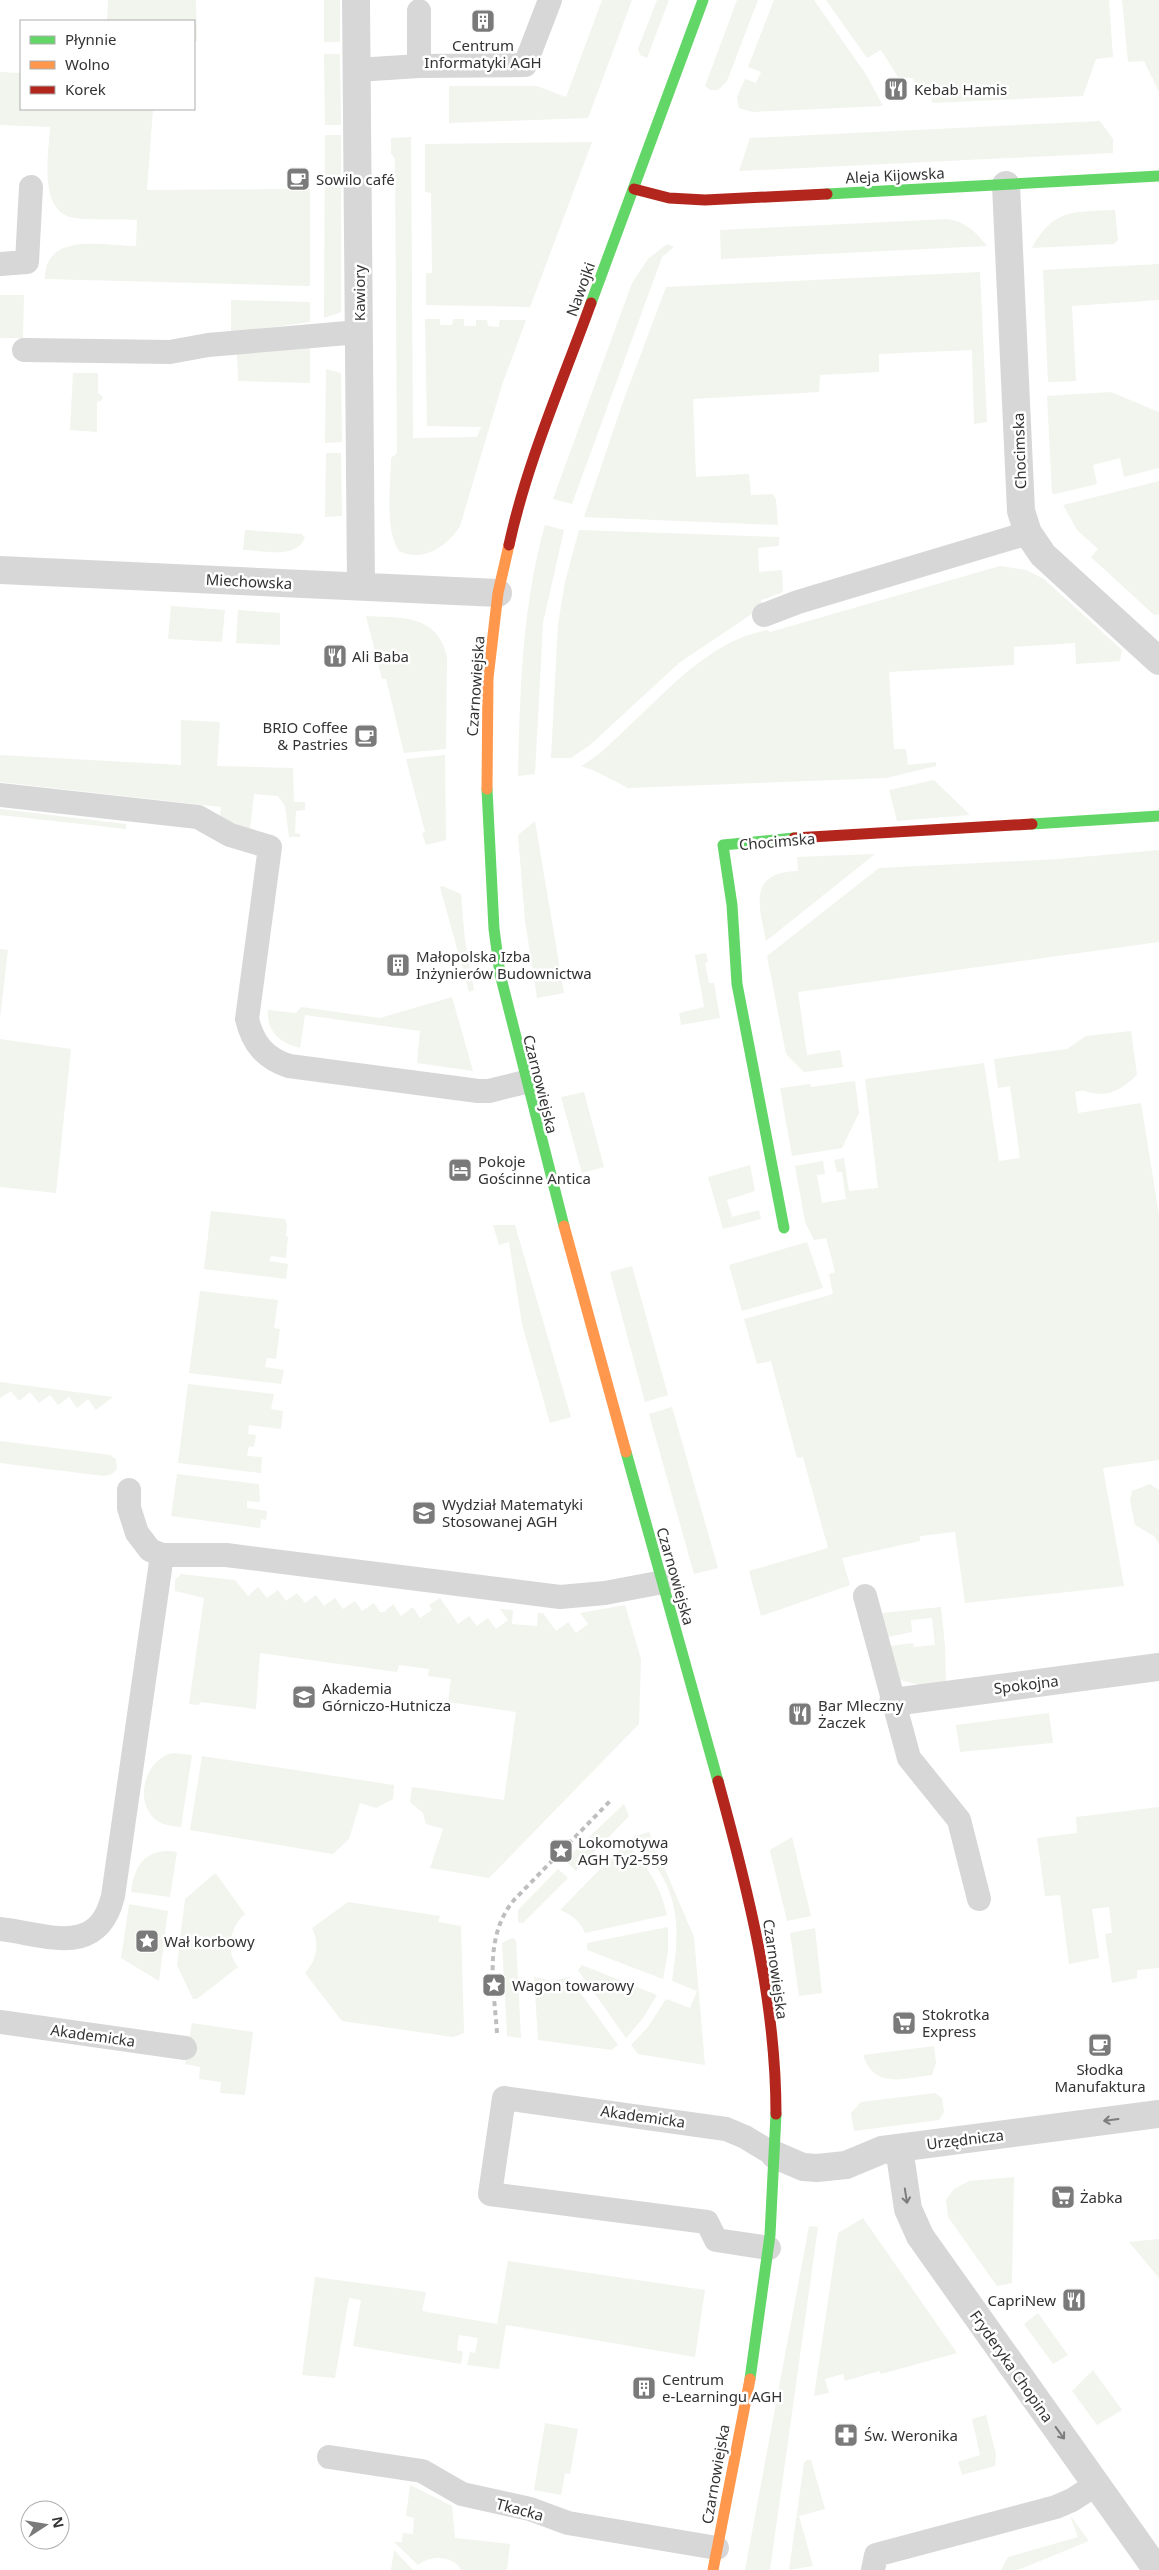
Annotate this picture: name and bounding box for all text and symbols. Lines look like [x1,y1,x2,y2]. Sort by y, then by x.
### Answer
building icon: Centrum Informatyki AGH [470,8,496,34]
legend [20,20,195,110]
text: Płynnie [65,29,116,49]
place label: Centrum Informatyki AGH [424,35,542,72]
text: Wolno [65,54,110,74]
restaurant icon: Kebab Hamis [883,76,909,102]
text: Korek [65,79,106,99]
place label: Kebab Hamis [914,79,1007,99]
street label: Aleja Kijowska [845,162,945,188]
cafe icon: Sowilo café [285,166,311,192]
place label: Sowilo café [316,169,395,189]
street label: Nawojki [561,259,599,319]
street label: Kawiory [349,265,369,321]
street label: Chocimska [1008,412,1030,490]
street label: Miechowska [205,569,293,593]
street label: Czarnowiejska [462,635,488,737]
restaurant icon: Ali Baba [322,643,348,669]
place label: Ali Baba [352,646,409,666]
place label: BRIO Coffee & Pastries [262,717,348,754]
cafe icon: BRIO Coffee & Pastries [353,723,379,749]
street label: Chocimska [738,828,816,854]
place label: Małopolska Izba Inżynierów Budownictwa [416,946,592,983]
building icon: Małopolska Izba Inżynierów Budownictwa [385,952,411,978]
street label: Czarnowiejska [519,1033,563,1135]
place label: Pokoje Gościnne Antica [478,1151,591,1188]
hotel icon: Pokoje Gościnne Antica [447,1157,473,1183]
place label: Wydział Matematyki Stosowanej AGH [442,1494,583,1531]
school or university icon: Wydział Matematyki Stosowanej AGH [411,1500,437,1526]
street label: Czarnowiejska [652,1525,700,1627]
street label: Spokojna [992,1670,1060,1698]
place label: Akademia Górniczo-Hutnicza [322,1678,451,1715]
school or university icon: Akademia Górniczo-Hutnicza [291,1684,317,1710]
place label: Bar Mleczny Żaczek [818,1695,904,1732]
restaurant icon: Bar Mleczny Żaczek [787,1701,813,1727]
place label: Lokomotywa AGH Ty2-559 [578,1832,668,1869]
place icon: Lokomotywa AGH Ty2-559 [548,1838,574,1864]
street label: Czarnowiejska [759,1918,793,2020]
place icon: Wał korbowy [134,1928,160,1954]
place label: Wał korbowy [164,1931,255,1951]
place icon: Wagon towarowy [481,1972,507,1998]
place label: Wagon towarowy [512,1975,634,1995]
place label: Stokrotka Express [922,2004,990,2041]
supermarket icon: Stokrotka Express [891,2010,917,2036]
street label: Akademicka [49,2019,137,2051]
cafe icon: Słodka Manufaktura [1087,2032,1113,2058]
place label: Słodka Manufaktura [1054,2059,1146,2096]
street label: Akademicka [599,2100,687,2132]
one-way arrow [1103,2115,1119,2125]
street label: Urzędnicza [925,2124,1005,2154]
supermarket icon: Żabka [1050,2184,1076,2210]
one-way arrow [901,2187,911,2203]
place label: Żabka [1080,2187,1123,2207]
restaurant icon: CapriNew [1061,2287,1087,2313]
place label: CapriNew [987,2290,1056,2310]
street label: Fryderyka Chopina [966,2306,1058,2426]
place label: Centrum e-Learningu AGH [662,2369,782,2406]
building icon: Centrum e-Learningu AGH [631,2375,657,2401]
pharmacy icon: Św. Weronika [833,2422,859,2448]
street label: Czarnowiejska [696,2423,734,2525]
place label: Św. Weronika [864,2425,958,2445]
one-way arrow [1055,2426,1065,2440]
street label: Tkacka [494,2493,546,2525]
north arrow [20,2500,70,2550]
text: N [48,2515,69,2530]

